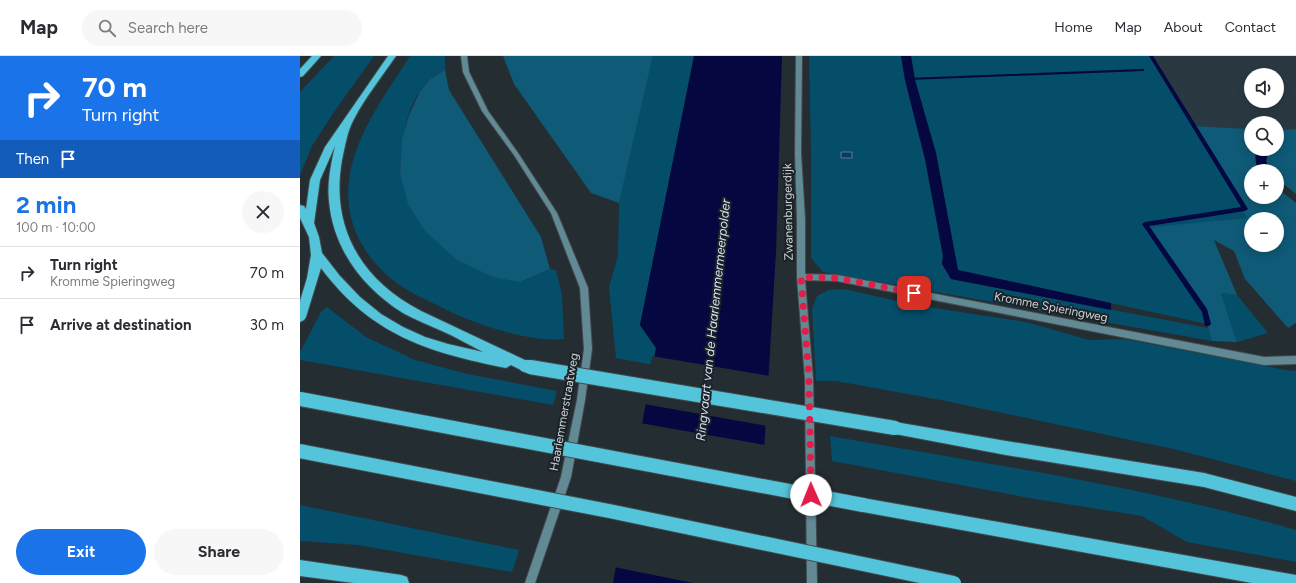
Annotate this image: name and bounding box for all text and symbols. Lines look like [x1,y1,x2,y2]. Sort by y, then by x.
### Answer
search box [82,10,362,46]
text: Map [20,16,58,39]
icon: search [96,17,118,39]
text: Search here [128,19,208,37]
text: Home [1054,19,1093,36]
text: Map [1115,19,1142,36]
text: About [1164,19,1203,36]
text: Contact [1225,19,1276,36]
map controls [1244,68,1284,252]
button: sound [1244,68,1284,108]
text: 70 m [82,70,147,104]
icon: right [16,72,68,124]
text: Turn right [82,104,159,126]
button: search [1244,116,1284,156]
icon: arrive [57,148,79,170]
text: Then [16,150,49,168]
street label: Zwanenburgerdijk [780,163,796,261]
button: + [1244,164,1284,204]
text: 2 min [16,190,76,219]
button: close [242,191,284,233]
water label: Ringvaart van de Haarlemmermeerpolder [693,198,733,442]
button: − [1244,212,1284,252]
text: 100 m · 10:00 [16,220,96,235]
text: Turn right [50,256,118,274]
icon: right [16,262,38,284]
text: 70 m [250,264,284,282]
text: Kromme Spieringweg [50,274,175,289]
pin [897,276,931,310]
icon: arrive [903,282,925,304]
street label: Kromme Spieringweg [993,289,1109,325]
icon: arrive [16,314,38,336]
text: Arrive at destination [50,316,191,334]
text: 30 m [250,316,284,334]
street label: Haarlemmerstraatweg [547,352,581,472]
position arrow [790,474,832,516]
button: Exit [16,529,146,575]
button: Share [154,529,284,575]

